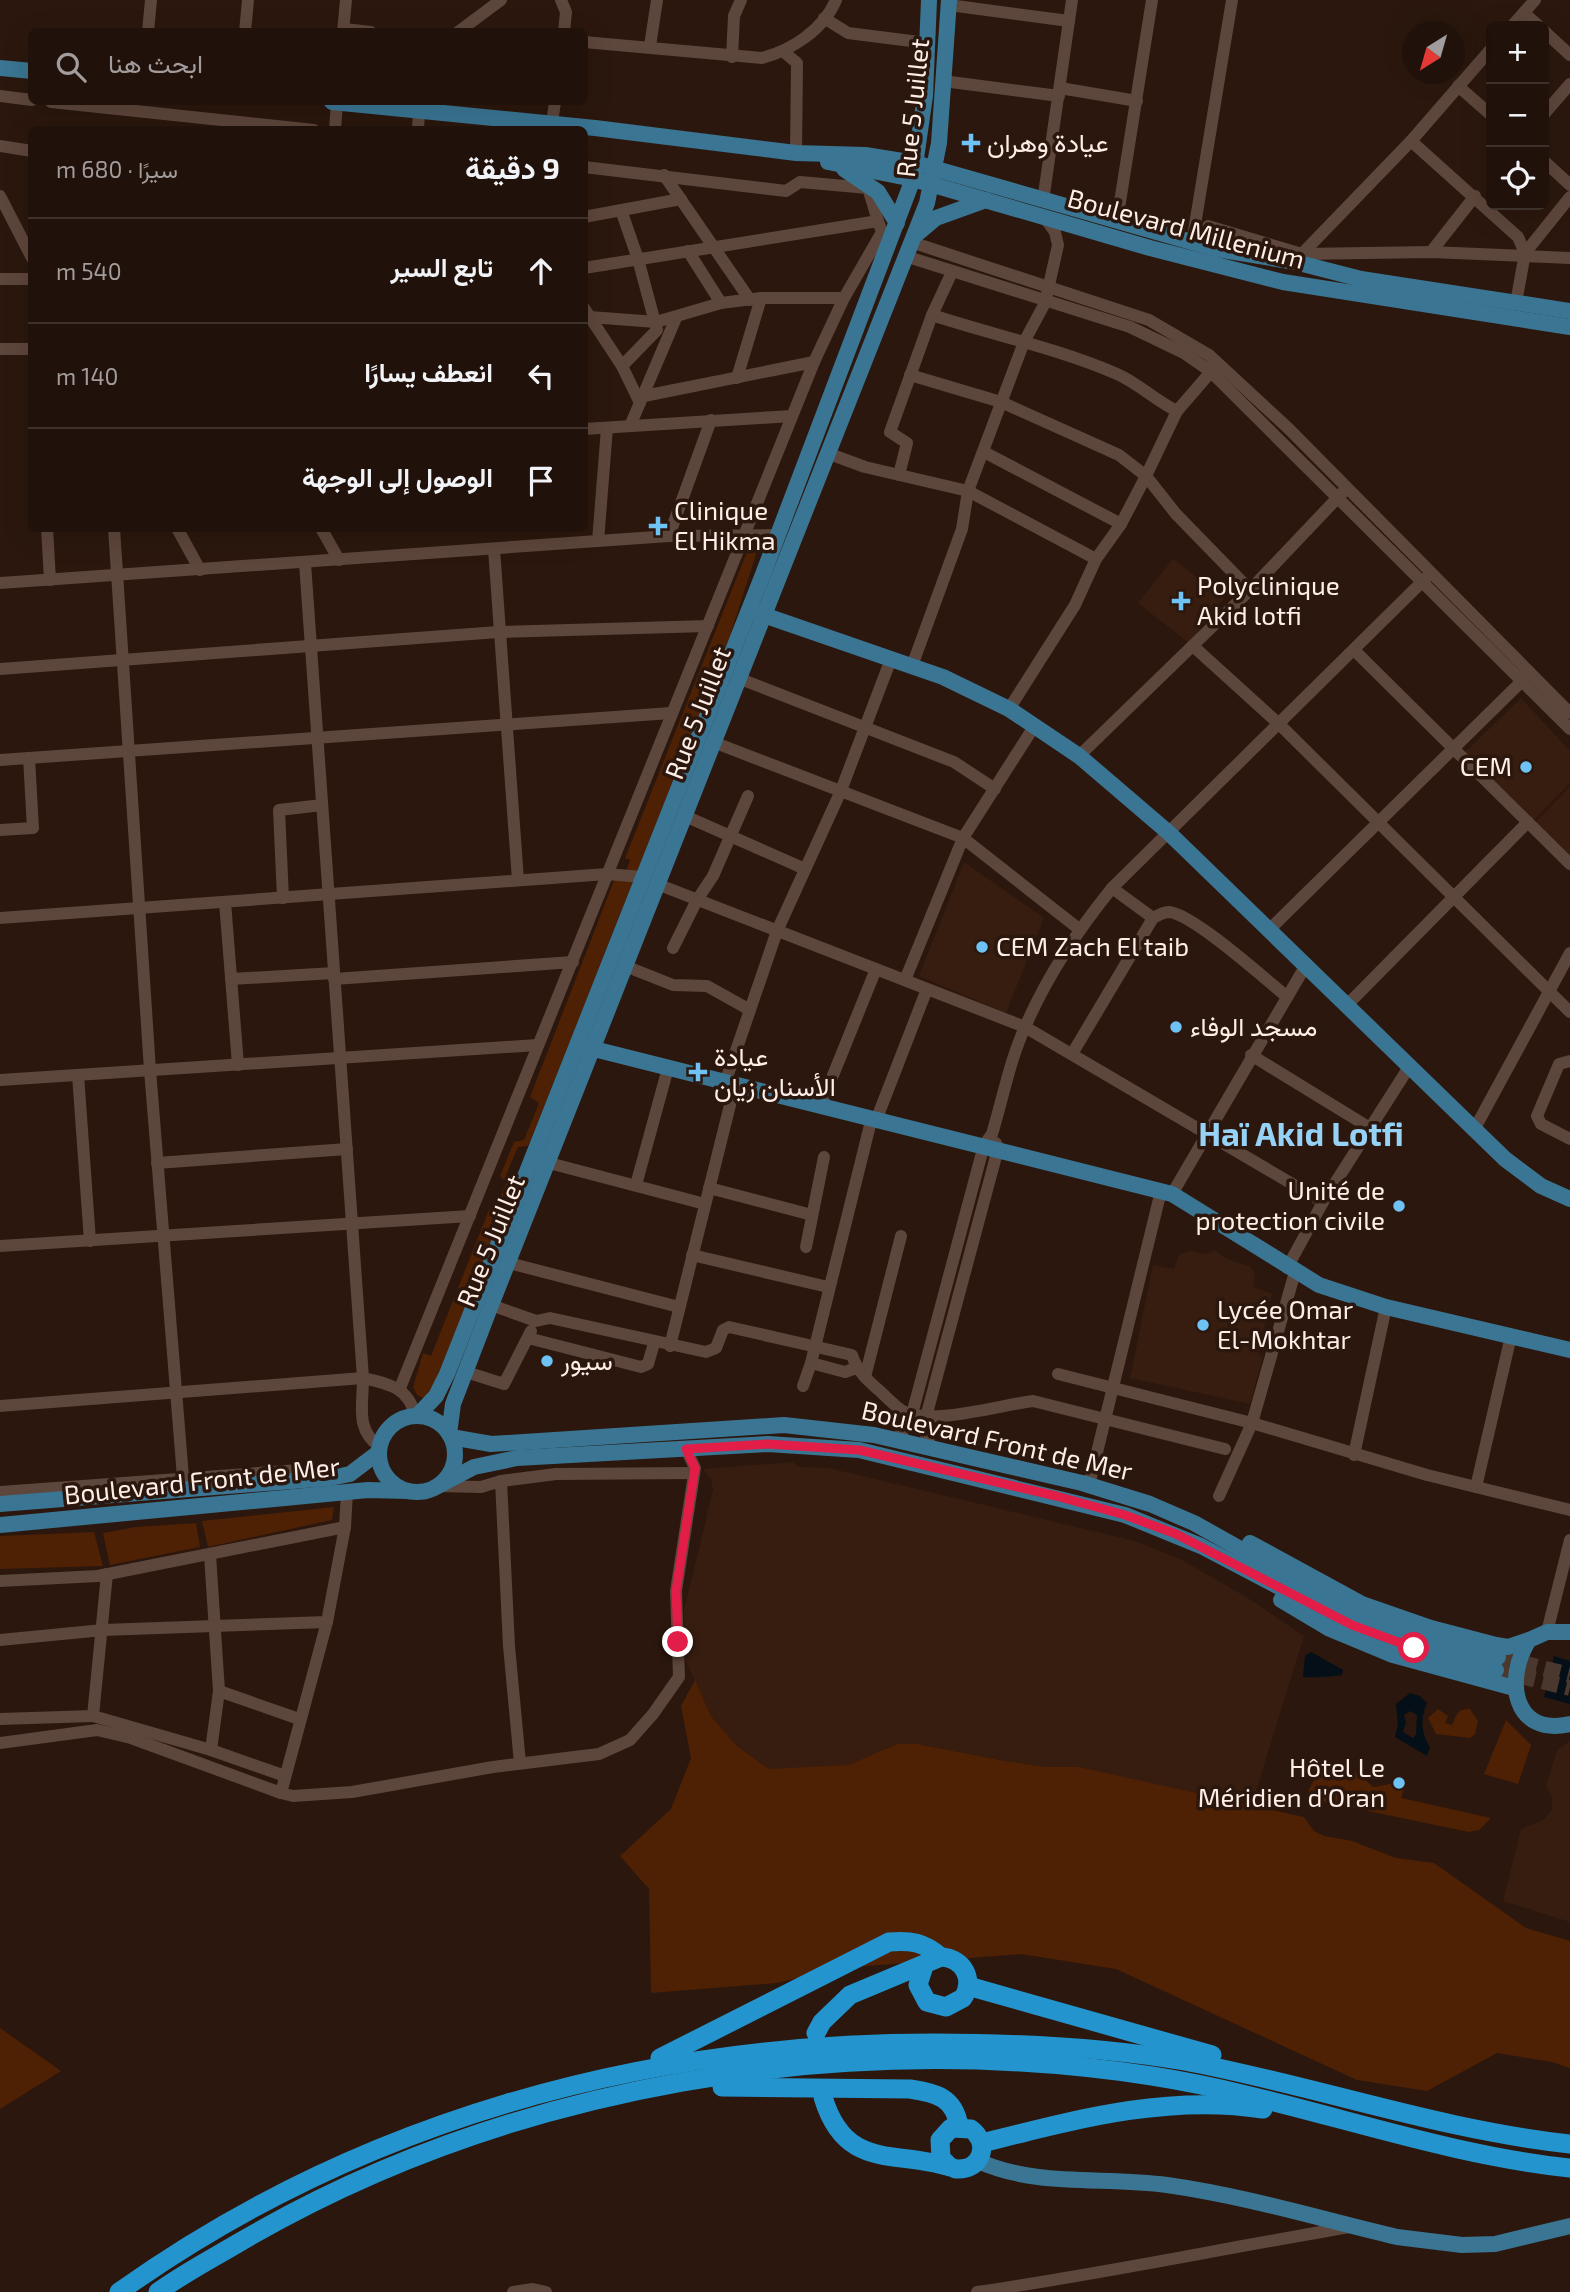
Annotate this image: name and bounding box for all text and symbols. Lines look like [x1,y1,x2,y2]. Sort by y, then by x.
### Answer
north arrow [1402,21,1465,84]
map controls [1486,21,1549,210]
button: + [1486,21,1549,84]
search box [28,28,588,105]
street label: Rue 5 Juillet [889,37,934,179]
text: ابحث هنا [108,47,203,78]
icon: search [52,48,90,86]
button: − [1486,84,1549,147]
place label: عيادة وهران [987,126,1109,159]
marker: عيادة وهران [961,133,981,153]
button: locate [1486,147,1549,210]
text: 9 دقيقة [465,149,560,185]
text: سيرًا · 680 m [56,155,178,183]
street label: Boulevard Millenium [1065,181,1308,274]
text: تابع السير [390,251,493,282]
icon: ahead [522,252,560,290]
text: 540 m [56,257,122,285]
text: انعطف يسارًا [364,356,493,387]
icon: left [522,357,560,395]
text: 140 m [56,362,118,390]
text: الوصول إلى الوجهة [302,461,493,492]
icon: arrive [522,462,560,500]
place label: Clinique El Hikma [674,494,776,555]
marker: Clinique El Hikma [648,516,668,536]
place label: Polyclinique Akid lotfi [1197,569,1340,630]
marker: Polyclinique Akid lotfi [1171,591,1191,611]
street label: Rue 5 Juillet [657,642,736,783]
place label: CEM [1460,750,1512,781]
marker: CEM [1518,759,1534,775]
place label: CEM Zach El taib [996,930,1189,961]
marker: CEM Zach El taib [974,939,990,955]
place label: مسجد الوفاء [1190,1010,1317,1043]
marker: مسجد الوفاء [1168,1019,1184,1035]
place label: عيادة الأسنان زيان [714,1040,836,1103]
marker: عيادة الأسنان زيان [688,1062,708,1082]
district label: Haï Akid Lotfi [1198,1113,1404,1153]
street label: Rue 5 Juillet [449,1170,530,1311]
place label: Unité de protection civile [1195,1174,1385,1235]
marker: Unité de protection civile [1391,1198,1407,1214]
place label: Lycée Omar El-Mokhtar [1217,1293,1353,1354]
marker: Lycée Omar El-Mokhtar [1195,1317,1211,1333]
place label: سيور [560,1344,613,1377]
marker: سيور [539,1353,555,1369]
street label: Boulevard Front de Mer [859,1393,1136,1486]
street label: Boulevard Front de Mer [62,1450,341,1509]
route end [662,1626,693,1657]
route start [1398,1632,1429,1663]
place label: Hôtel Le Méridien d'Oran [1198,1751,1385,1812]
marker: Hôtel Le Méridien d'Oran [1391,1775,1407,1791]

